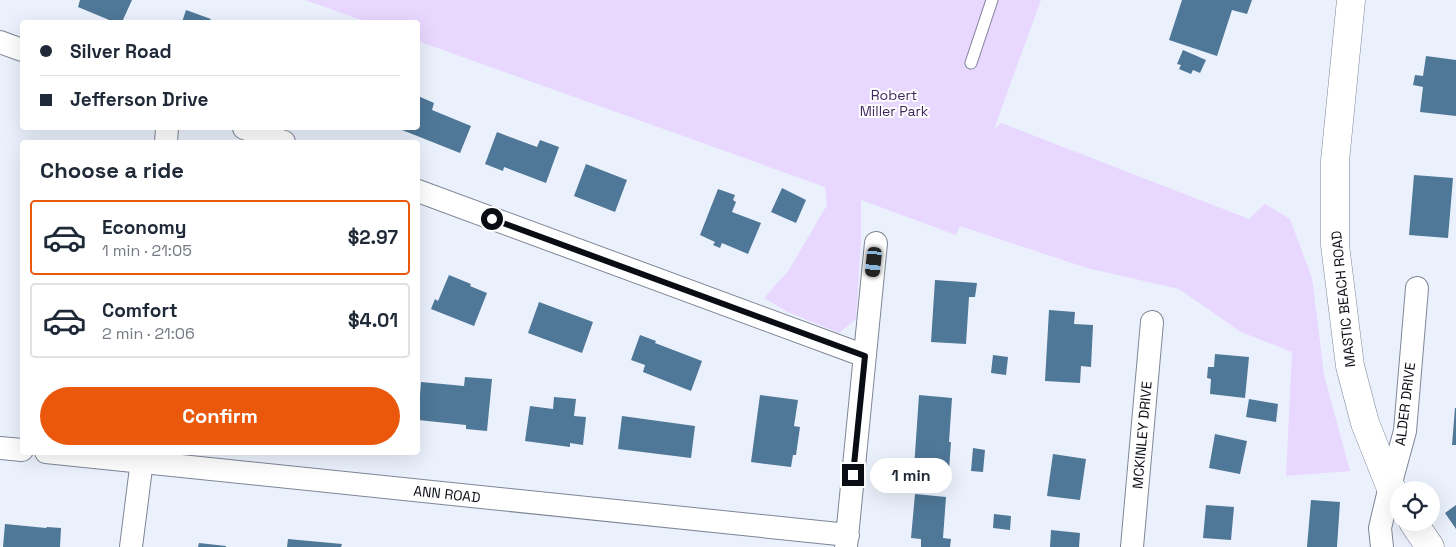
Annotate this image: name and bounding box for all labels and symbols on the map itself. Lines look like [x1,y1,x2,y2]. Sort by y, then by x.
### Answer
park label: Robert Miller Park [860,86,929,120]
route start [481,208,503,230]
street label: MASTIC BEACH ROAD [1327,230,1359,368]
car [864,246,883,278]
street label: ALDER DRIVE [1391,361,1419,447]
street label: MCKINLEY DRIVE [1128,380,1156,490]
callout: 1 min [870,458,953,492]
route end [842,464,864,486]
street label: ANN ROAD [413,482,481,506]

